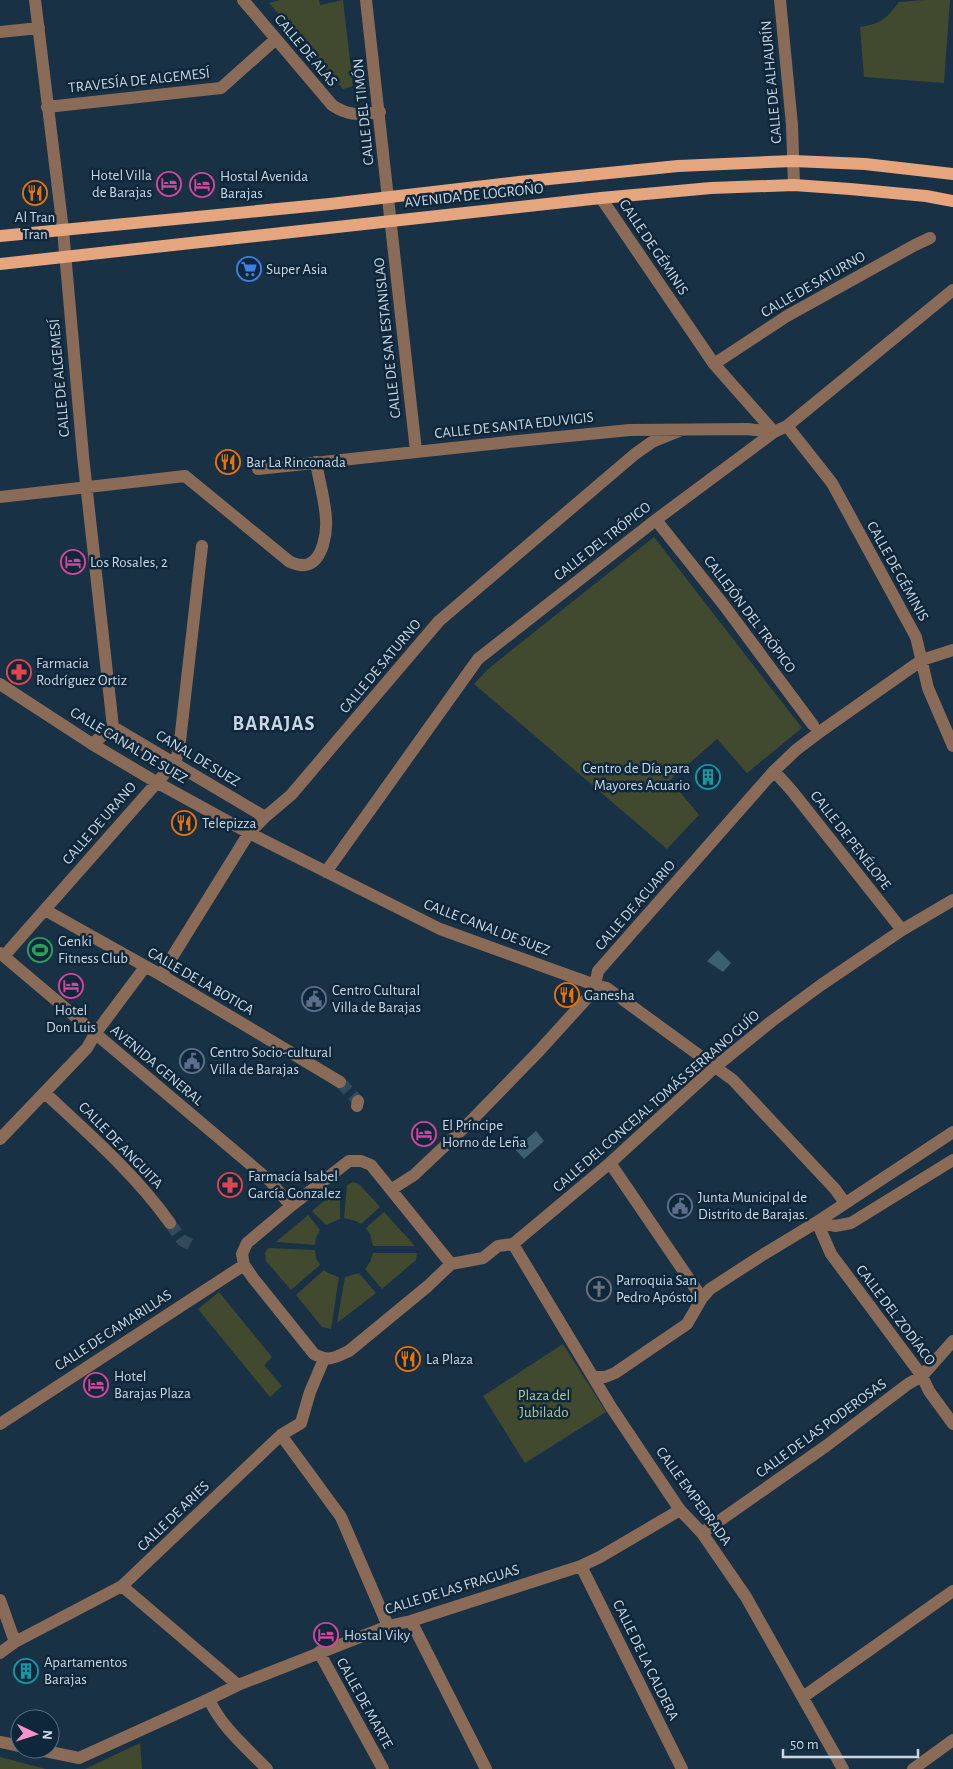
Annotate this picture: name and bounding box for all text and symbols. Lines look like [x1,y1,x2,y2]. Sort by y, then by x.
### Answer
street label: CALLE DE ALAS [271,12,340,89]
street label: CALLE DE ALHAURÍN [757,20,784,144]
street label: CALLE DEL TIMÓN [348,58,377,166]
street label: TRAVESÍA DE ALGEMESÍ [67,64,211,95]
place label: Hotel Villa de Barajas [91,168,152,200]
place label: Hostal Avenida Barajas [220,169,308,201]
hotel icon: Hotel Villa de Barajas [156,171,182,197]
hotel icon: Hostal Avenida Barajas [189,172,215,198]
restaurant icon: Al Tran Tran [22,180,48,206]
street label: AVENIDA DE LOGROÑO [404,180,544,210]
street label: CALLE DE GÉMINIS [616,196,693,298]
place label: Al Tran Tran [15,210,55,242]
street label: CALLE DE SATURNO [759,249,868,320]
supermarket icon: Super Asia [236,256,262,282]
street label: CALLE DE SAN ESTANISLAO [372,257,403,419]
place label: Super Asia [266,262,327,277]
street label: CALLE DE ALGEMESÍ [45,318,72,438]
street label: CALLE DE SANTA EDUVIGIS [434,410,594,441]
restaurant icon: Bar La Rinconada [215,449,241,475]
place label: Bar La Rinconada [246,455,346,470]
street label: CALLE DEL TRÓPICO [550,498,654,584]
street label: CALLE DE GÉMINIS [864,518,933,624]
hotel icon: Los Rosales, 2 [60,549,86,575]
street label: CALLEJÓN DEL TRÓPICO [701,552,800,676]
place label: Los Rosales, 2 [90,555,168,570]
street label: CALLE DE SATURNO [337,616,424,716]
place label: Farmacia Rodríguez Ortiz [36,656,127,688]
pharmacy icon: Farmacia Rodríguez Ortiz [6,659,32,685]
street label: CALLE CANAL DE SUEZ [68,705,190,786]
district label: BARAJAS [233,714,315,734]
street label: CANAL DE SUEZ [153,728,242,789]
place label: Centro de Día para Mayores Acuario [582,761,690,793]
building icon: Centro de Día para Mayores Acuario [695,764,721,790]
street label: CALLE DE URANO [60,779,139,867]
street label: CALLE DE PENÉLOPE [808,787,895,893]
restaurant icon: Telepizza [171,810,197,836]
place label: Telepizza [202,816,257,831]
street label: CALLE DE ACUARIO [592,857,678,953]
street label: CALLE CANAL DE SUEZ [422,896,552,958]
place label: Genki Fitness Club [58,934,128,966]
sports icon: Genki Fitness Club [27,937,53,963]
street label: CALLE DE LA BOTICA [145,945,257,1018]
hotel icon: Hotel Don Luis [58,973,84,999]
restaurant icon: Ganesha [554,982,580,1008]
place label: Centro Cultural Villa de Barajas [332,983,421,1015]
public building icon: Centro Cultural Villa de Barajas [301,986,327,1012]
place label: Ganesha [584,988,635,1003]
place label: Hotel Don Luis [46,1003,96,1035]
street label: CALLE DEL CONCEJAL TOMÁS SERRANO GUÍO [549,1006,762,1195]
street label: AVENIDA GENERAL [107,1022,206,1109]
place label: Centro Socio-cultural Villa de Barajas [210,1045,332,1077]
public building icon: Centro Socio-cultural Villa de Barajas [179,1048,205,1074]
street label: CALLE DE ANGUITA [76,1099,166,1192]
place label: El Príncipe Horno de Leña [442,1118,526,1150]
hotel icon: El Príncipe Horno de Leña [411,1121,437,1147]
place label: Farmacía Isabel García Gonzalez [248,1169,341,1201]
pharmacy icon: Farmacía Isabel García Gonzalez [217,1172,243,1198]
place label: Junta Municipal de Distrito de Barajas. [698,1190,808,1222]
public building icon: Junta Municipal de Distrito de Barajas. [667,1193,693,1219]
street label: CALLE DEL ZODÍACO [853,1261,940,1368]
place label: Parroquia San Pedro Apóstol [616,1273,697,1305]
church icon: Parroquia San Pedro Apóstol [586,1276,612,1302]
street label: CALLE DE CAMARILLAS [52,1287,174,1374]
restaurant icon: La Plaza [395,1346,421,1372]
place label: La Plaza [426,1352,473,1367]
place label: Hotel Barajas Plaza [114,1369,191,1401]
hotel icon: Hotel Barajas Plaza [83,1372,109,1398]
street label: CALLE DE LAS PODEROSAS [753,1376,889,1481]
park label: Plaza del Jubilado [518,1388,570,1420]
street label: CALLE EMPEDRADA [653,1444,734,1549]
street label: CALLE DE ARIES [135,1479,212,1554]
street label: CALLE DE LAS FRAGUAS [383,1562,521,1617]
street label: CALLE DE LA CALDERA [610,1598,681,1723]
hotel icon: Hostal Viky [313,1622,339,1648]
place label: Hostal Viky [344,1628,411,1643]
place label: Apartamentos Barajas [44,1655,127,1687]
street label: CALLE DE MARTE [334,1655,396,1751]
building icon: Apartamentos Barajas [13,1658,39,1684]
north arrow [10,1709,60,1759]
scale bar [783,1726,918,1758]
text: N [40,1729,54,1740]
text: 50 m [790,1737,819,1752]

